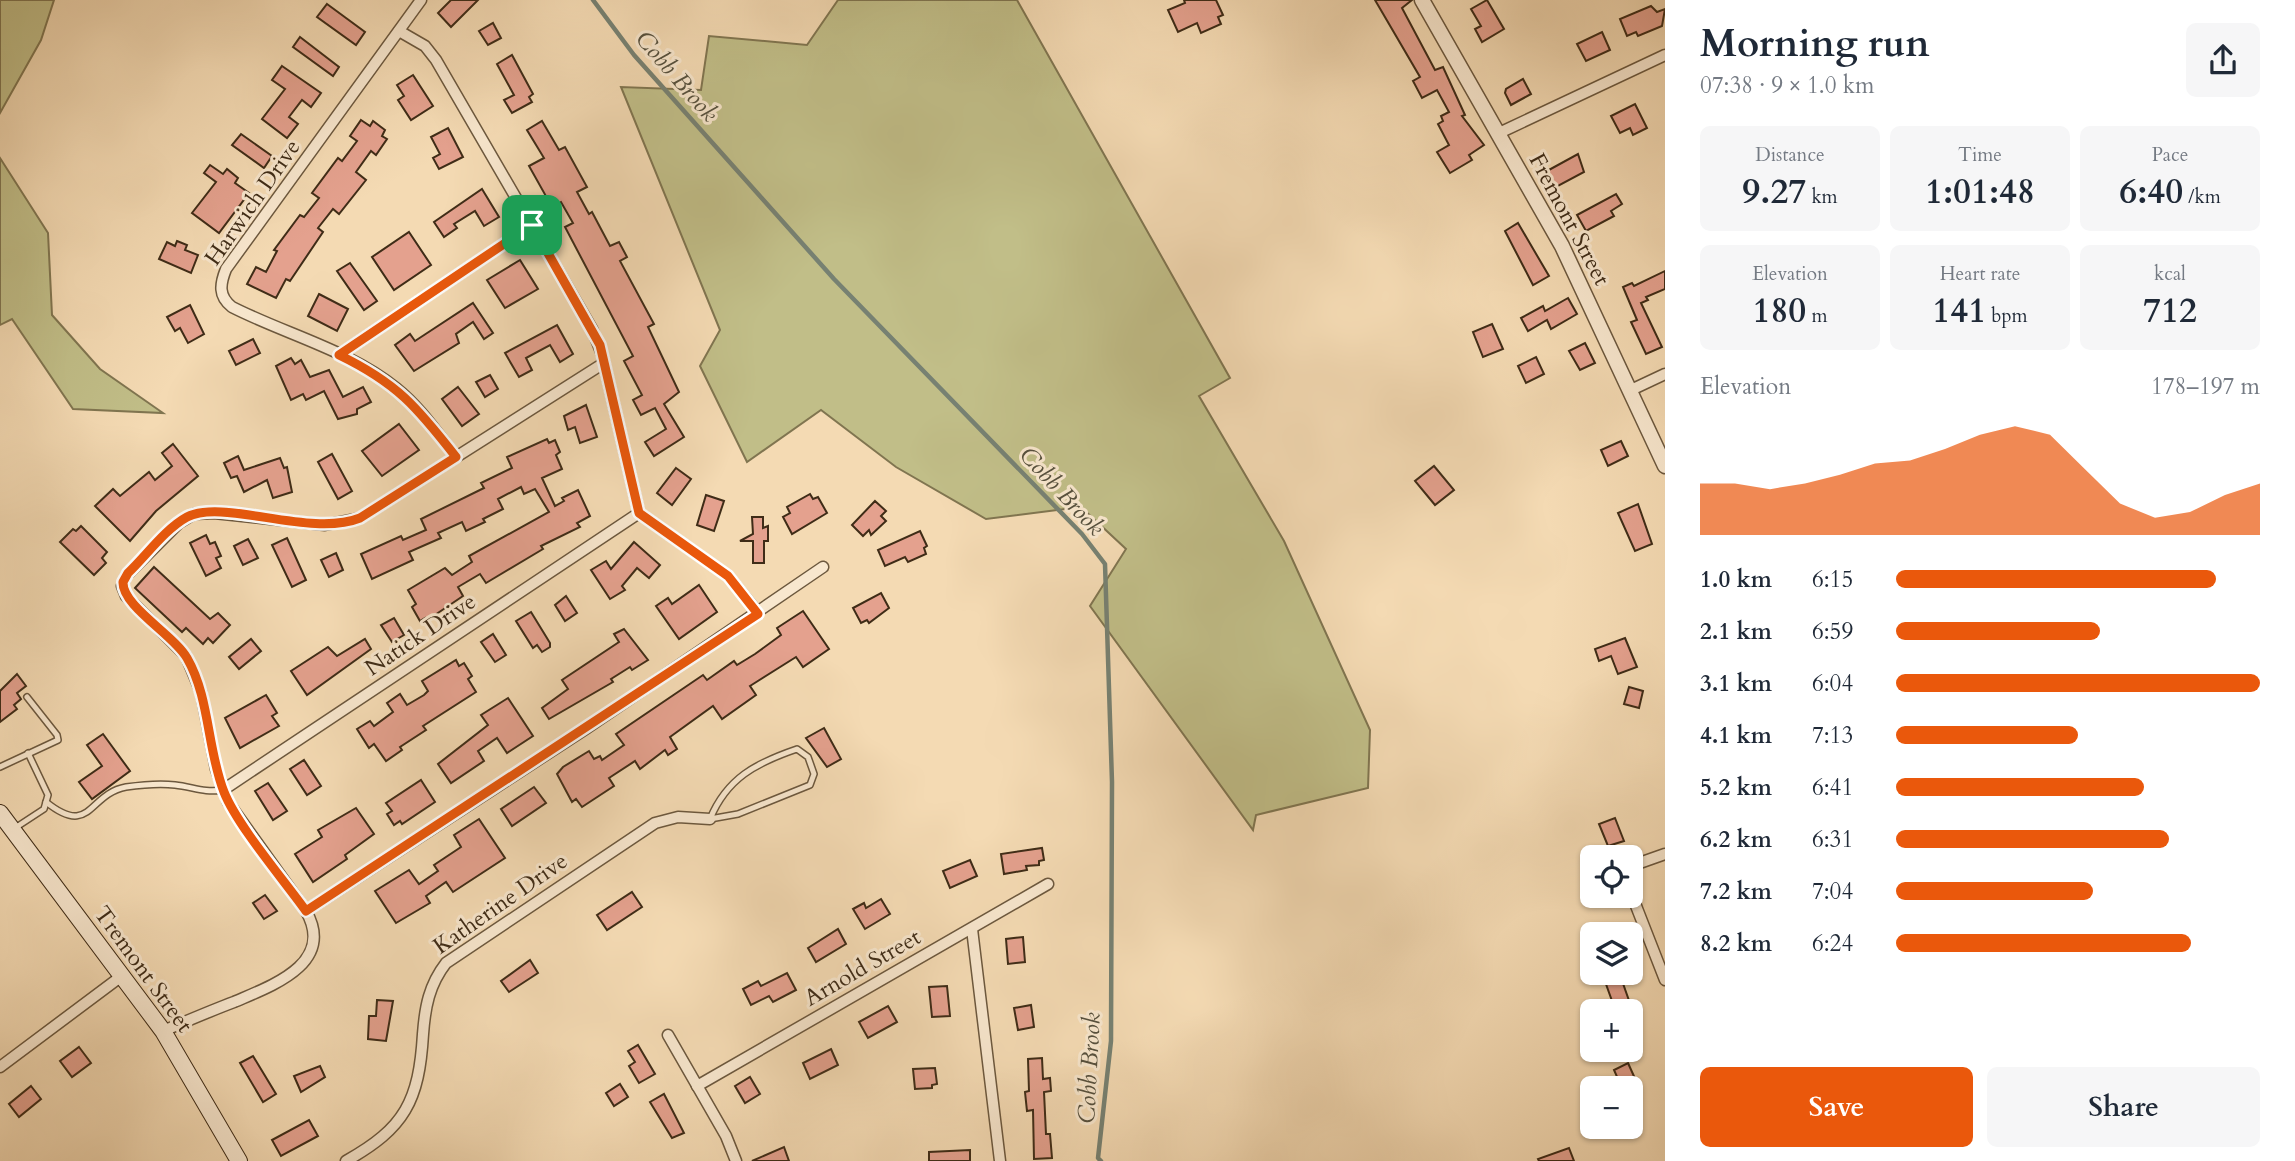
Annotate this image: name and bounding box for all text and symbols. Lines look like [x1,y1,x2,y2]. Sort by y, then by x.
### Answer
text: Morning run [1700,18,1930,70]
button: share [2186,23,2260,97]
water label: Cobb Brook [628,24,726,129]
text: 07:38 · 9 × 1.0 km [1700,70,1874,101]
street label: Harwich Drive [197,133,307,272]
text: Distance [1755,142,1825,168]
text: Time [1958,142,2002,168]
text: Pace [2152,142,2188,168]
street label: Fremont Street [1522,148,1617,291]
text: 9.27 [1742,168,1806,216]
text: 1:01:48 [1925,168,2035,216]
text: 6:40 [2119,168,2183,216]
text: km [1806,184,1838,210]
text: /km [2183,184,2221,210]
pin [502,195,562,255]
icon: arrive [513,206,551,244]
text: Elevation [1752,261,1828,287]
text: Heart rate [1940,261,2020,287]
text: kcal [2154,261,2186,287]
text: 180 [1753,287,1806,335]
text: 141 [1932,287,1986,335]
text: 712 [2143,287,2197,335]
text: m [1806,303,1827,329]
text: bpm [1986,303,2028,329]
text: Elevation [1700,371,1791,402]
text: 178–197 m [2151,371,2260,402]
water label: Cobb Brook [1012,439,1112,543]
text: 1.0 km [1700,564,1772,595]
text: 6:15 [1812,564,1853,595]
street label: Natick Drive [359,586,482,683]
text: 2.1 km [1700,616,1772,647]
text: 6:59 [1812,616,1853,647]
text: 3.1 km [1700,668,1772,699]
text: 6:04 [1812,668,1853,699]
text: 4.1 km [1700,720,1772,751]
text: 7:13 [1812,720,1853,751]
text: 5.2 km [1700,772,1772,803]
text: 6:41 [1812,772,1853,803]
text: 6.2 km [1700,824,1772,855]
text: 6:31 [1812,824,1853,855]
map controls [1580,845,1643,1139]
button: locate [1580,845,1643,908]
street label: Katherine Drive [427,846,574,961]
text: 7.2 km [1700,876,1772,907]
text: 7:04 [1812,876,1853,907]
street label: Tremont Street [87,900,200,1039]
street label: Arnold Street [798,922,926,1013]
button: layers [1580,922,1643,985]
text: 8.2 km [1700,928,1772,959]
text: 6:24 [1812,928,1853,959]
button: + [1580,999,1643,1062]
water label: Cobb Brook [1070,1011,1109,1124]
button: Save [1700,1067,1973,1147]
button: Share [1987,1067,2260,1147]
button: − [1580,1076,1643,1139]

